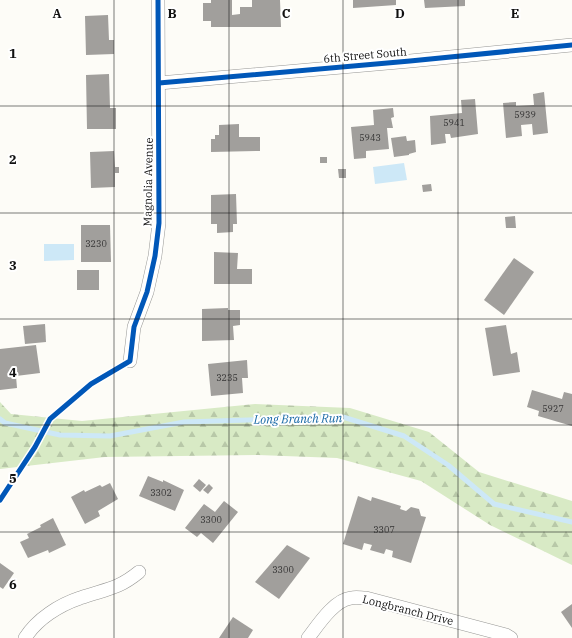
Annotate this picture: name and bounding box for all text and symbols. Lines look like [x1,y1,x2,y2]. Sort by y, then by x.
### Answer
text: A [52,5,62,22]
text: B [167,5,177,22]
text: C [282,5,291,22]
text: D [395,5,405,22]
text: E [511,5,519,22]
street label: 6th Street South [323,44,407,66]
text: 1 [9,45,17,62]
house number: 5939 [514,109,536,120]
house number: 5941 [443,117,465,128]
house number: 5943 [359,132,381,143]
street label: Magnolia Avenue [140,137,156,226]
text: 2 [9,151,17,168]
house number: 3230 [85,238,107,249]
text: 3 [9,257,17,274]
text: 4 [9,364,17,381]
house number: 3235 [216,372,238,383]
house number: 5927 [542,403,564,414]
water label: Long Branch Run [253,410,343,427]
text: 5 [9,470,17,487]
house number: 3302 [150,487,172,498]
house number: 3300 [200,514,222,525]
house number: 3307 [373,524,395,535]
house number: 3300 [272,564,294,575]
text: 6 [9,576,17,593]
street label: Longbranch Drive [361,592,455,628]

